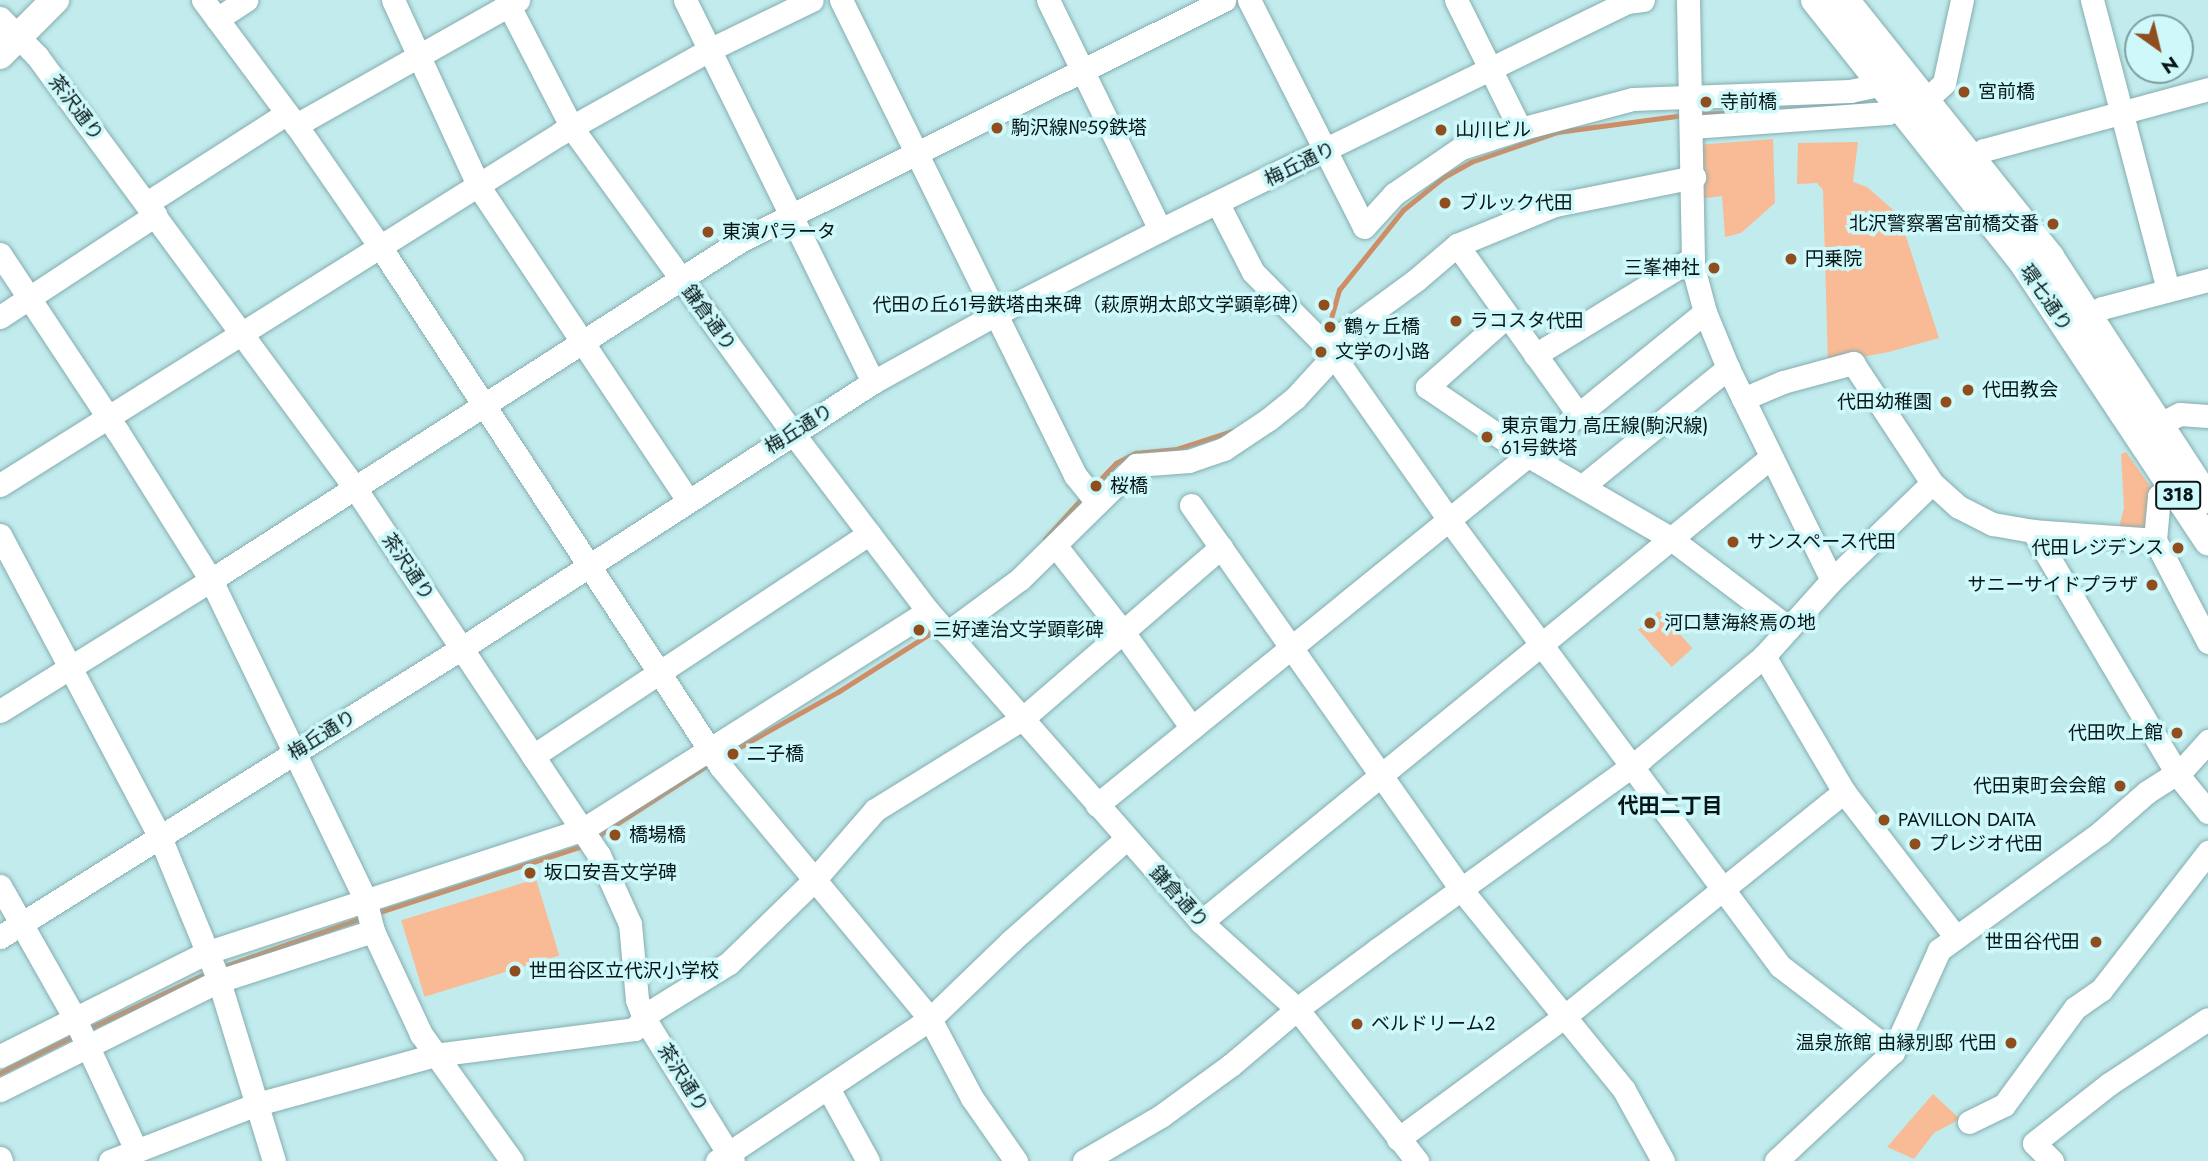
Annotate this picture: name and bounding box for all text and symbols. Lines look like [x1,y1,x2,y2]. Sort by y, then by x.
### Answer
north arrow [2124,14,2194,84]
text: N [2156,50,2184,81]
street label: 茶沢通り [44,71,108,145]
place label: 宮前橋 [1978,81,2035,103]
marker: 宮前橋 [1956,84,1972,100]
place label: 寺前橋 [1720,91,1777,113]
marker: 寺前橋 [1698,94,1714,110]
place label: 駒沢線№５９鉄塔 [1011,117,1147,139]
place label: 山川ビル [1455,119,1531,141]
marker: 駒沢線№５９鉄塔 [989,120,1005,136]
marker: 山川ビル [1433,122,1449,138]
street label: 梅丘通り [1261,137,1339,191]
place label: ブルック代田 [1459,192,1573,214]
marker: ブルック代田 [1437,195,1453,211]
place label: 北沢警察署宮前橋交番 [1849,213,2039,235]
marker: 北沢警察署宮前橋交番 [2045,216,2061,232]
place label: 東演パラータ [722,221,836,243]
marker: 東演パラータ [700,224,716,240]
place label: 円乗院 [1805,248,1862,270]
marker: 円乗院 [1783,251,1799,267]
place label: 三峯神社 [1624,257,1700,279]
marker: 三峯神社 [1706,260,1722,276]
street label: 環七通り [2015,260,2077,336]
street label: 鎌倉通り [677,281,741,355]
place label: 代田の丘61号鉄塔由来碑（萩原朔太郎文学顕彰碑） [873,294,1310,316]
marker: 代田の丘61号鉄塔由来碑（萩原朔太郎文学顕彰碑） [1316,297,1332,313]
place label: ラコスタ代田 [1470,310,1584,332]
marker: ラコスタ代田 [1448,313,1464,329]
place label: 鶴ヶ丘橋 [1344,316,1420,338]
marker: 鶴ヶ丘橋 [1322,319,1338,335]
place label: 文学の小路 [1335,341,1430,363]
marker: 文学の小路 [1313,344,1329,360]
place label: 代田教会 [1982,379,2058,401]
marker: 代田教会 [1960,382,1976,398]
place label: 代田幼稚園 [1837,391,1932,413]
marker: 代田幼稚園 [1938,394,1954,410]
street label: 梅丘通り [761,399,837,459]
place label: 東京電力 高圧線(駒沢線) 61号鉄塔 [1501,415,1708,459]
marker: 東京電力 高圧線(駒沢線) 61号鉄塔 [1479,429,1495,445]
place label: 桜橋 [1110,475,1148,497]
marker: 桜橋 [1088,478,1104,494]
road number: 318 [2154,480,2202,509]
street label: 茶沢通り [377,529,439,605]
place label: サンスペース代田 [1747,531,1899,553]
marker: サンスペース代田 [1725,534,1741,550]
place label: 代田レジデンス [2031,537,2164,559]
marker: 代田レジデンス [2170,540,2186,556]
place label: サニーサイドプラザ [1967,574,2138,596]
marker: サニーサイドプラザ [2144,577,2160,593]
place label: 河口慧海終焉の地 [1664,612,1816,634]
marker: 河口慧海終焉の地 [1642,615,1658,631]
place label: 三好達治文学顕彰碑 [933,619,1104,641]
marker: 三好達治文学顕彰碑 [911,622,927,638]
street label: 梅丘通り [284,705,360,765]
place label: 代田吹上館 [2068,722,2163,744]
marker: 代田吹上館 [2169,725,2185,741]
place label: 二子橋 [747,743,804,765]
marker: 二子橋 [725,746,741,762]
place label: 代田東町会会館 [1973,775,2106,797]
marker: 代田東町会会館 [2112,778,2128,794]
district label: 代田二丁目 [1618,793,1722,819]
place label: PAVILLON DAITA [1898,809,2036,831]
marker: PAVILLON DAITA [1876,812,1892,828]
place label: 橋場橋 [629,824,686,846]
marker: 橋場橋 [607,827,623,843]
place label: プレジオ代田 [1929,833,2043,855]
marker: プレジオ代田 [1907,836,1923,852]
street label: 鎌倉通り [1145,861,1213,933]
place label: 坂口安吾文学碑 [544,862,677,884]
marker: 坂口安吾文学碑 [522,865,538,881]
place label: 世田谷代田 [1985,931,2080,953]
marker: 世田谷代田 [2086,932,2106,952]
place label: 世田谷区立代沢小学校 [529,960,719,982]
marker: 世田谷区立代沢小学校 [507,963,523,979]
place label: ベルドリーム２ [1371,1013,1496,1035]
marker: ベルドリーム２ [1349,1016,1365,1032]
place label: 温泉旅館 由縁別邸 代田 [1796,1032,1997,1054]
marker: 温泉旅館 由縁別邸 代田 [2003,1035,2019,1051]
street label: 茶沢通り [653,1040,713,1116]

